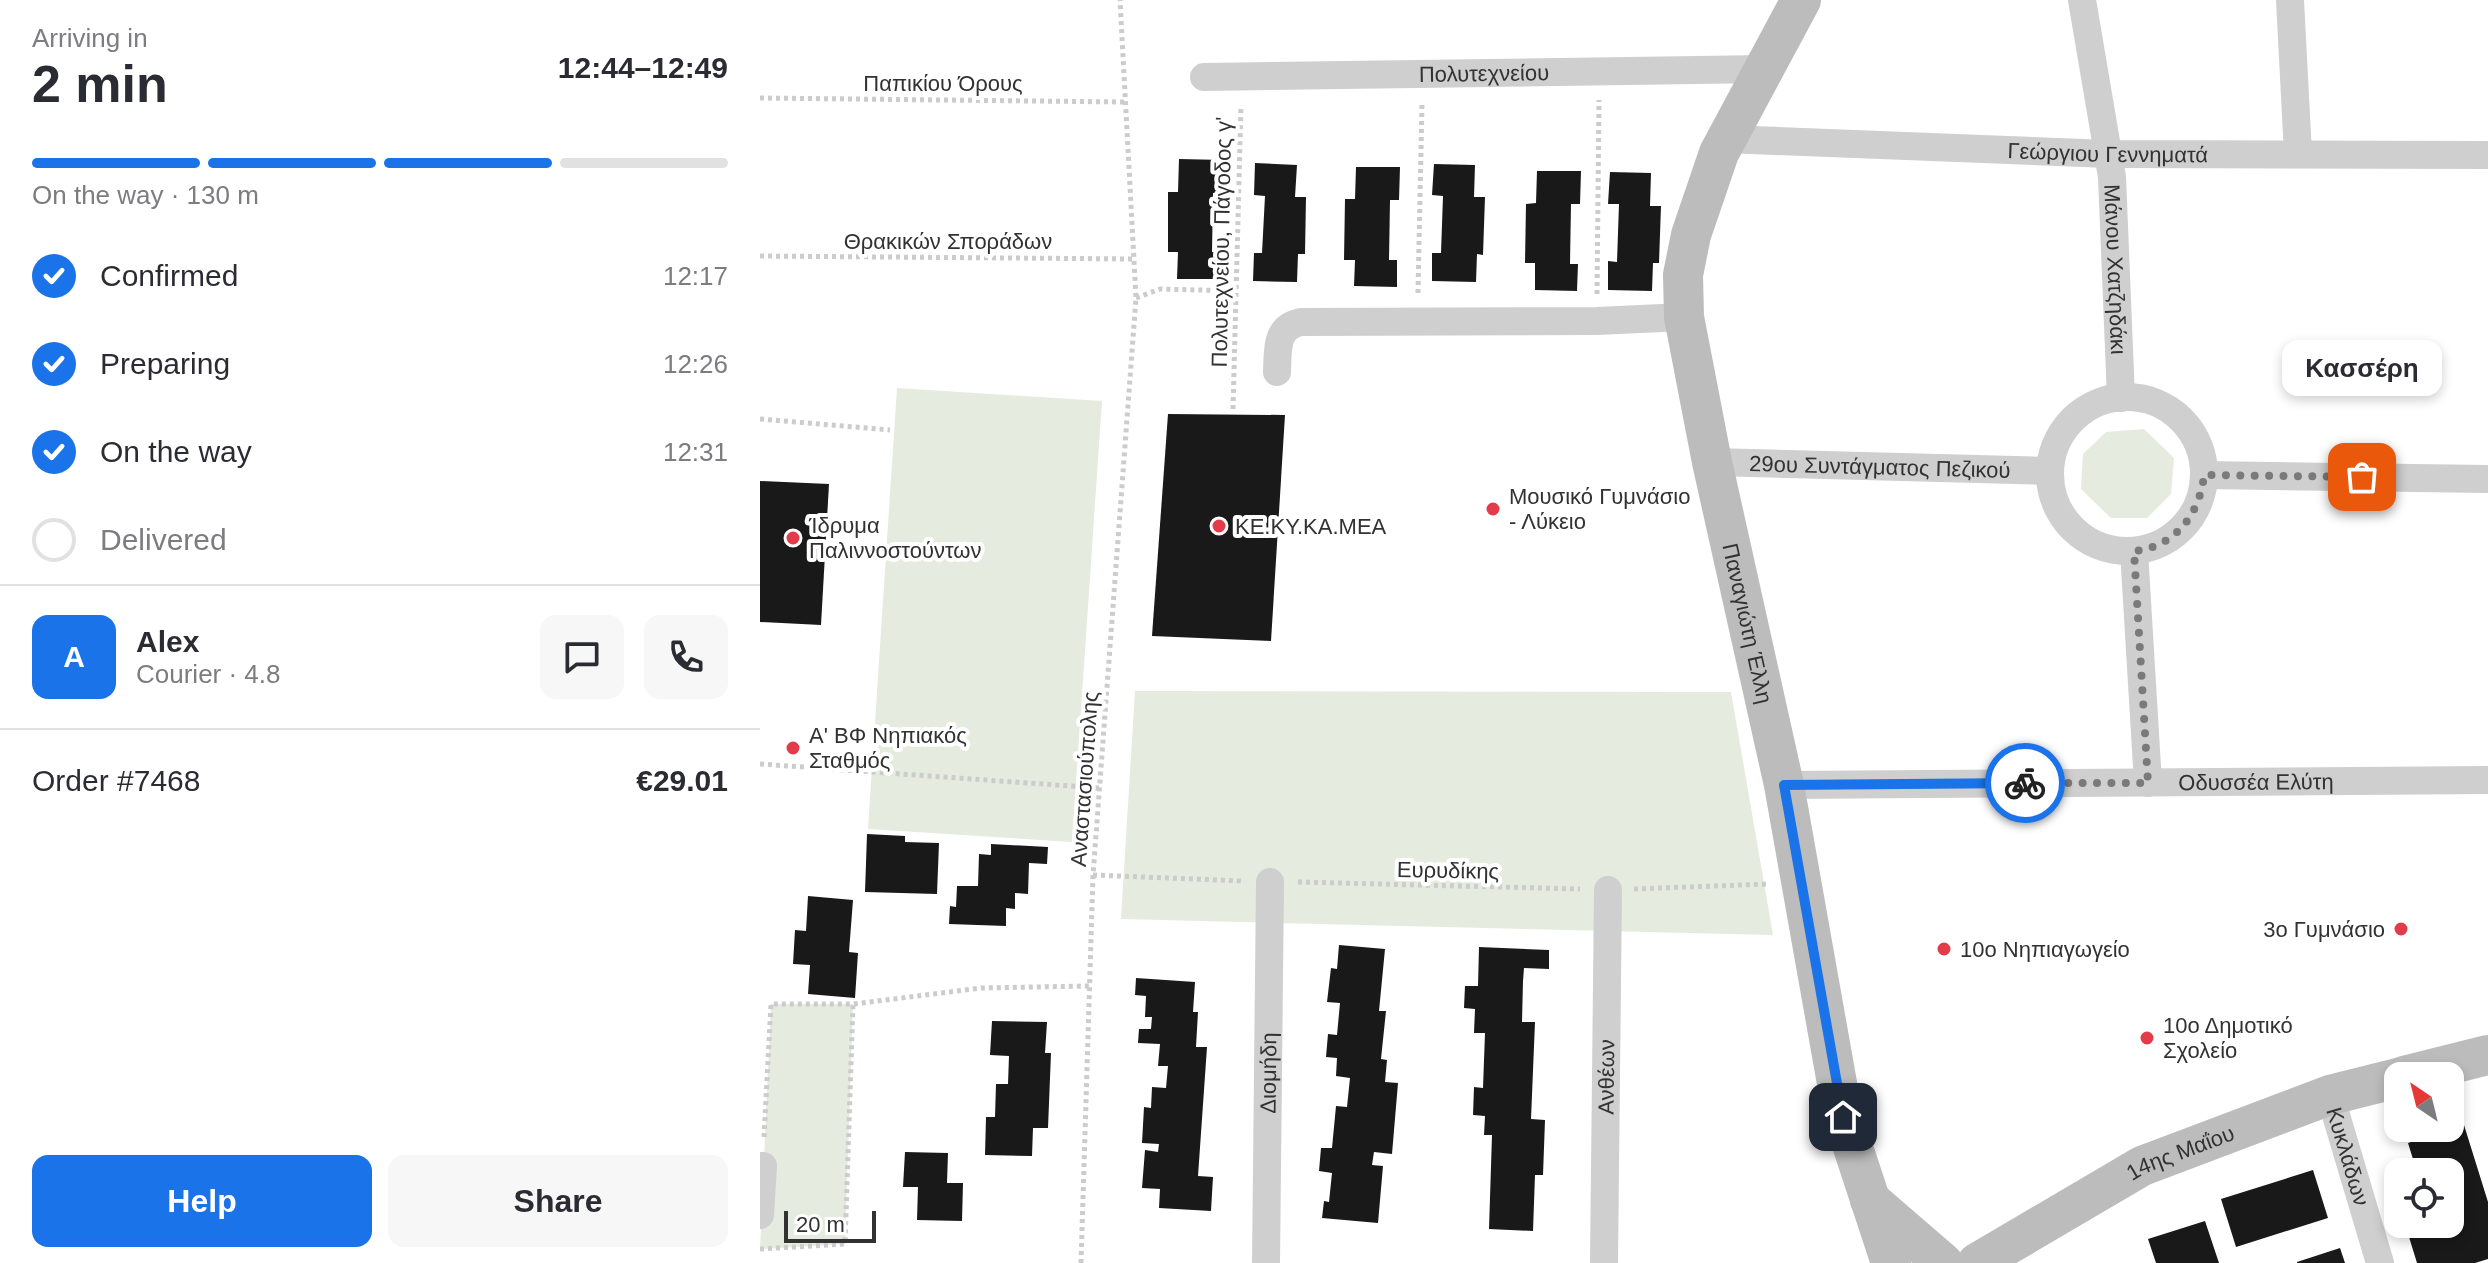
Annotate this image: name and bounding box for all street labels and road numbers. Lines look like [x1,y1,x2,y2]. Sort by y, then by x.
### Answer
street label: Πολυτεχνείου [1419,60,1549,87]
street label: Παπικίου Όρους [863,71,1023,96]
street label: Πολυτεχνείου, Πάγοδος γ' [1207,116,1236,368]
street label: Γεώργιου Γεννηματά [2007,138,2208,167]
street label: Μάνου Χατζηδάκι [2099,184,2131,355]
street label: Θρακικών Σποράδων [844,229,1052,254]
street label: 29ου Συντάγματος Πεζικού [1749,451,2011,483]
street label: Παναγιώτη Έλλη [1717,541,1777,706]
street label: Αναστασιούπολης [1066,690,1103,868]
street label: Οδυσσέα Ελύτη [2178,769,2334,795]
street label: Ευρυδίκης [1397,857,1499,884]
street label: Διομήδη [1256,1032,1281,1114]
street label: Ανθέων [1594,1039,1619,1115]
street label: Κυκλάδων [2321,1104,2374,1209]
street label: 14ης Μαΐου [2122,1120,2238,1185]

